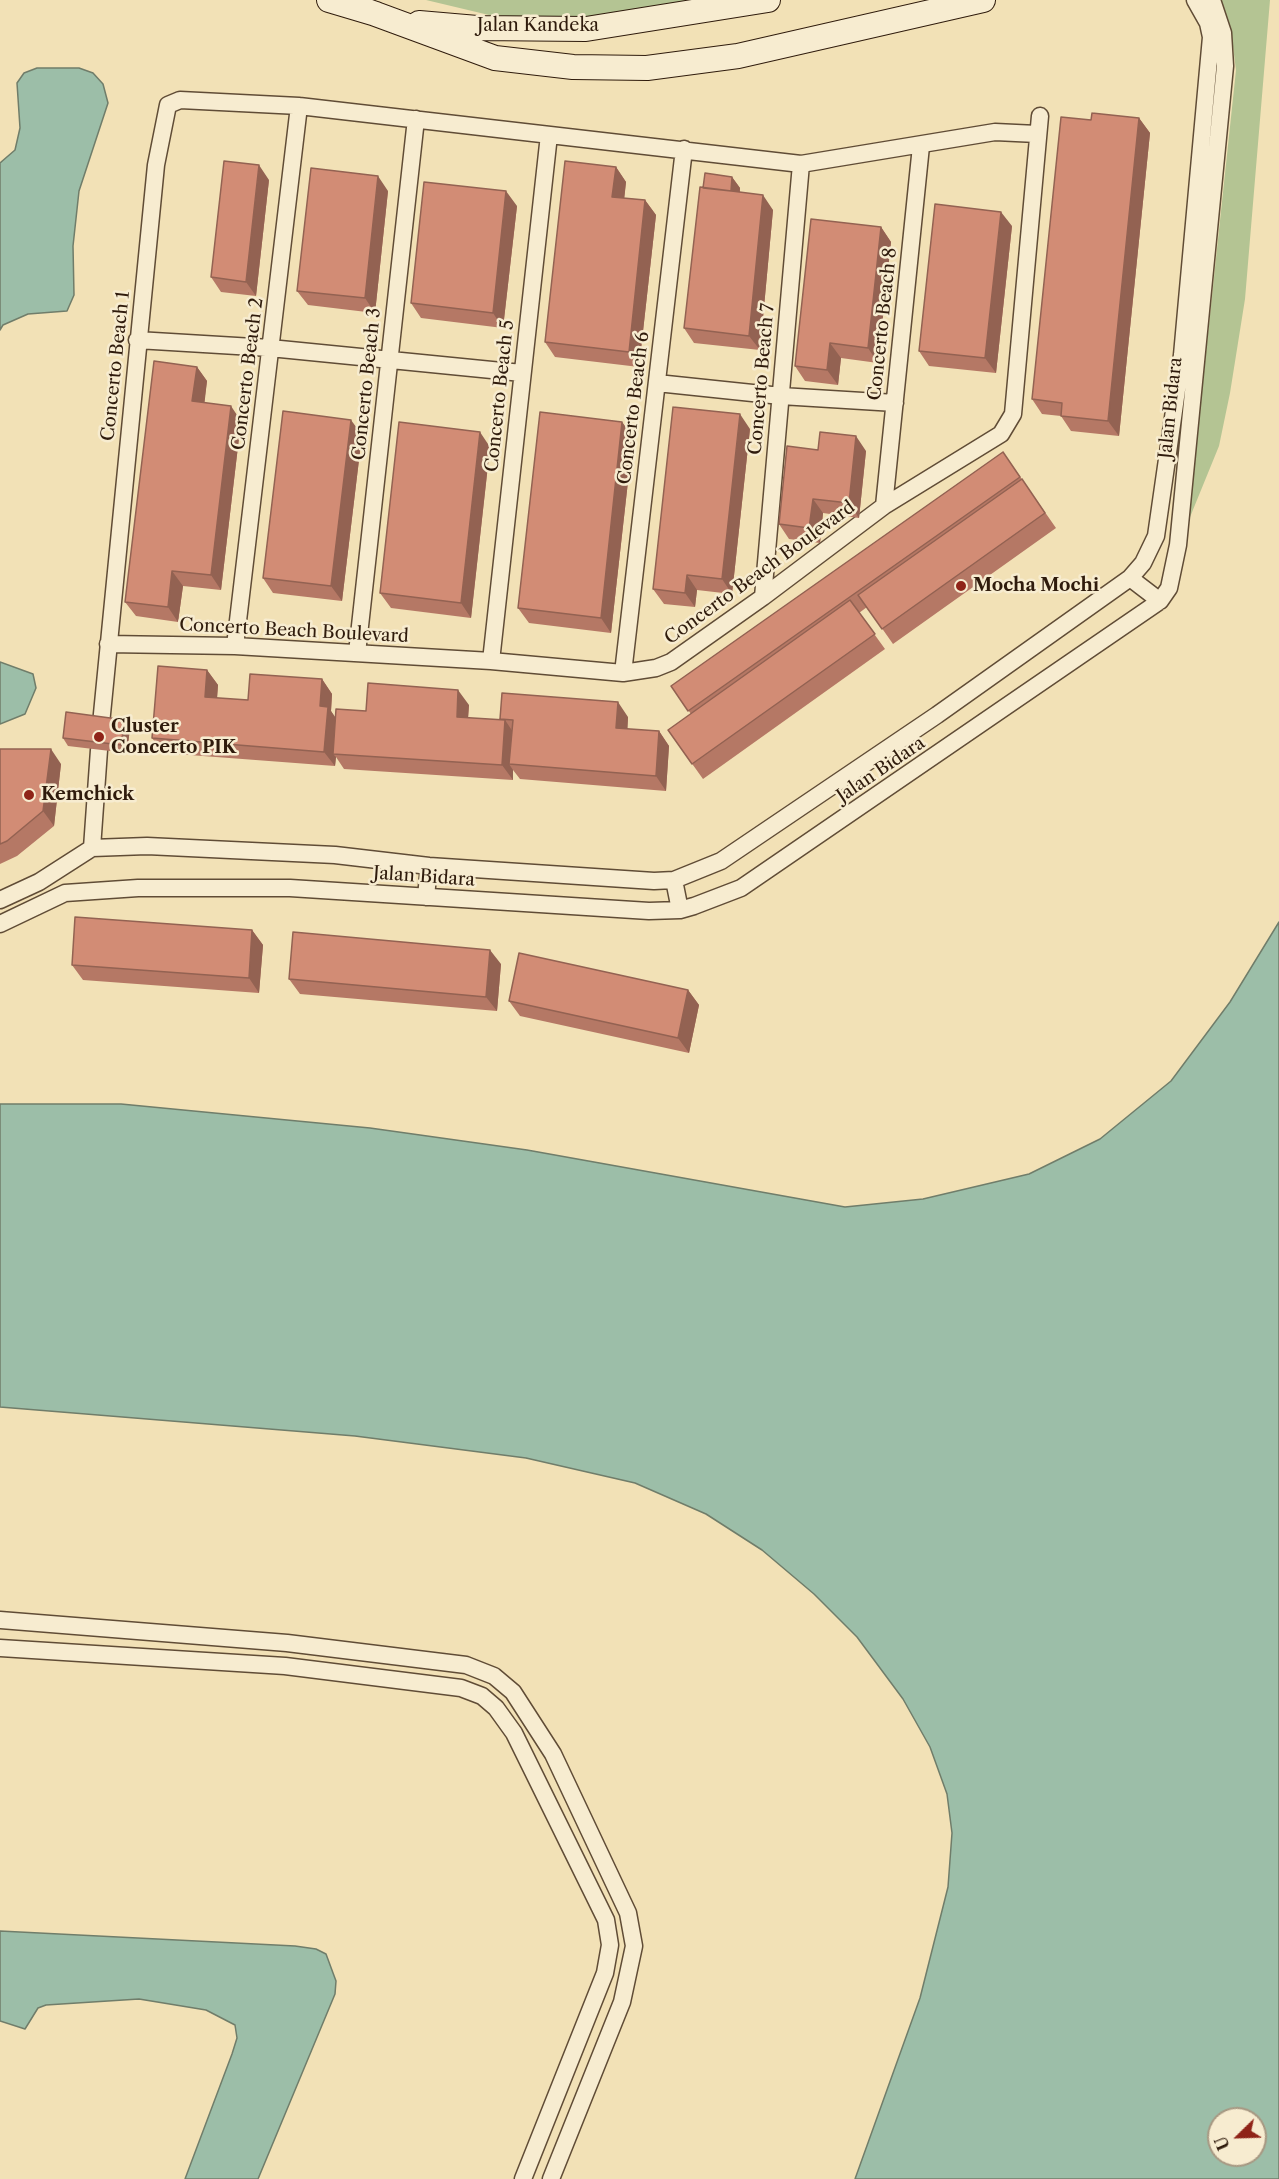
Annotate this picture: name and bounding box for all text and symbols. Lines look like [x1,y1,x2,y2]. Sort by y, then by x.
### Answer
street label: Jalan Kandeka [477,15,599,37]
street label: Concerto Beach 8 [864,246,902,402]
street label: Concerto Beach 1 [97,290,135,442]
street label: Concerto Beach 2 [228,297,268,451]
street label: Concerto Beach 7 [745,302,779,456]
street label: Concerto Beach 3 [348,307,386,461]
street label: Concerto Beach 5 [481,319,519,473]
street label: Concerto Beach 6 [614,330,654,486]
street label: Jalan Bidara [1155,356,1187,460]
street label: Concerto Beach Boulevard [661,497,859,649]
place label: Mocha Mochi [973,575,1099,597]
marker: Mocha Mochi [954,579,968,593]
street label: Concerto Beach Boulevard [179,614,409,648]
place label: Cluster Concerto PIK [111,716,236,758]
marker: Cluster Concerto PIK [92,730,106,744]
street label: Jalan Bidara [833,733,929,807]
place label: Kemchick [41,784,134,806]
marker: Kemchick [22,788,36,802]
street label: Jalan Bidara [372,863,476,891]
north arrow [1207,2107,1267,2167]
text: U [1211,2133,1234,2153]

